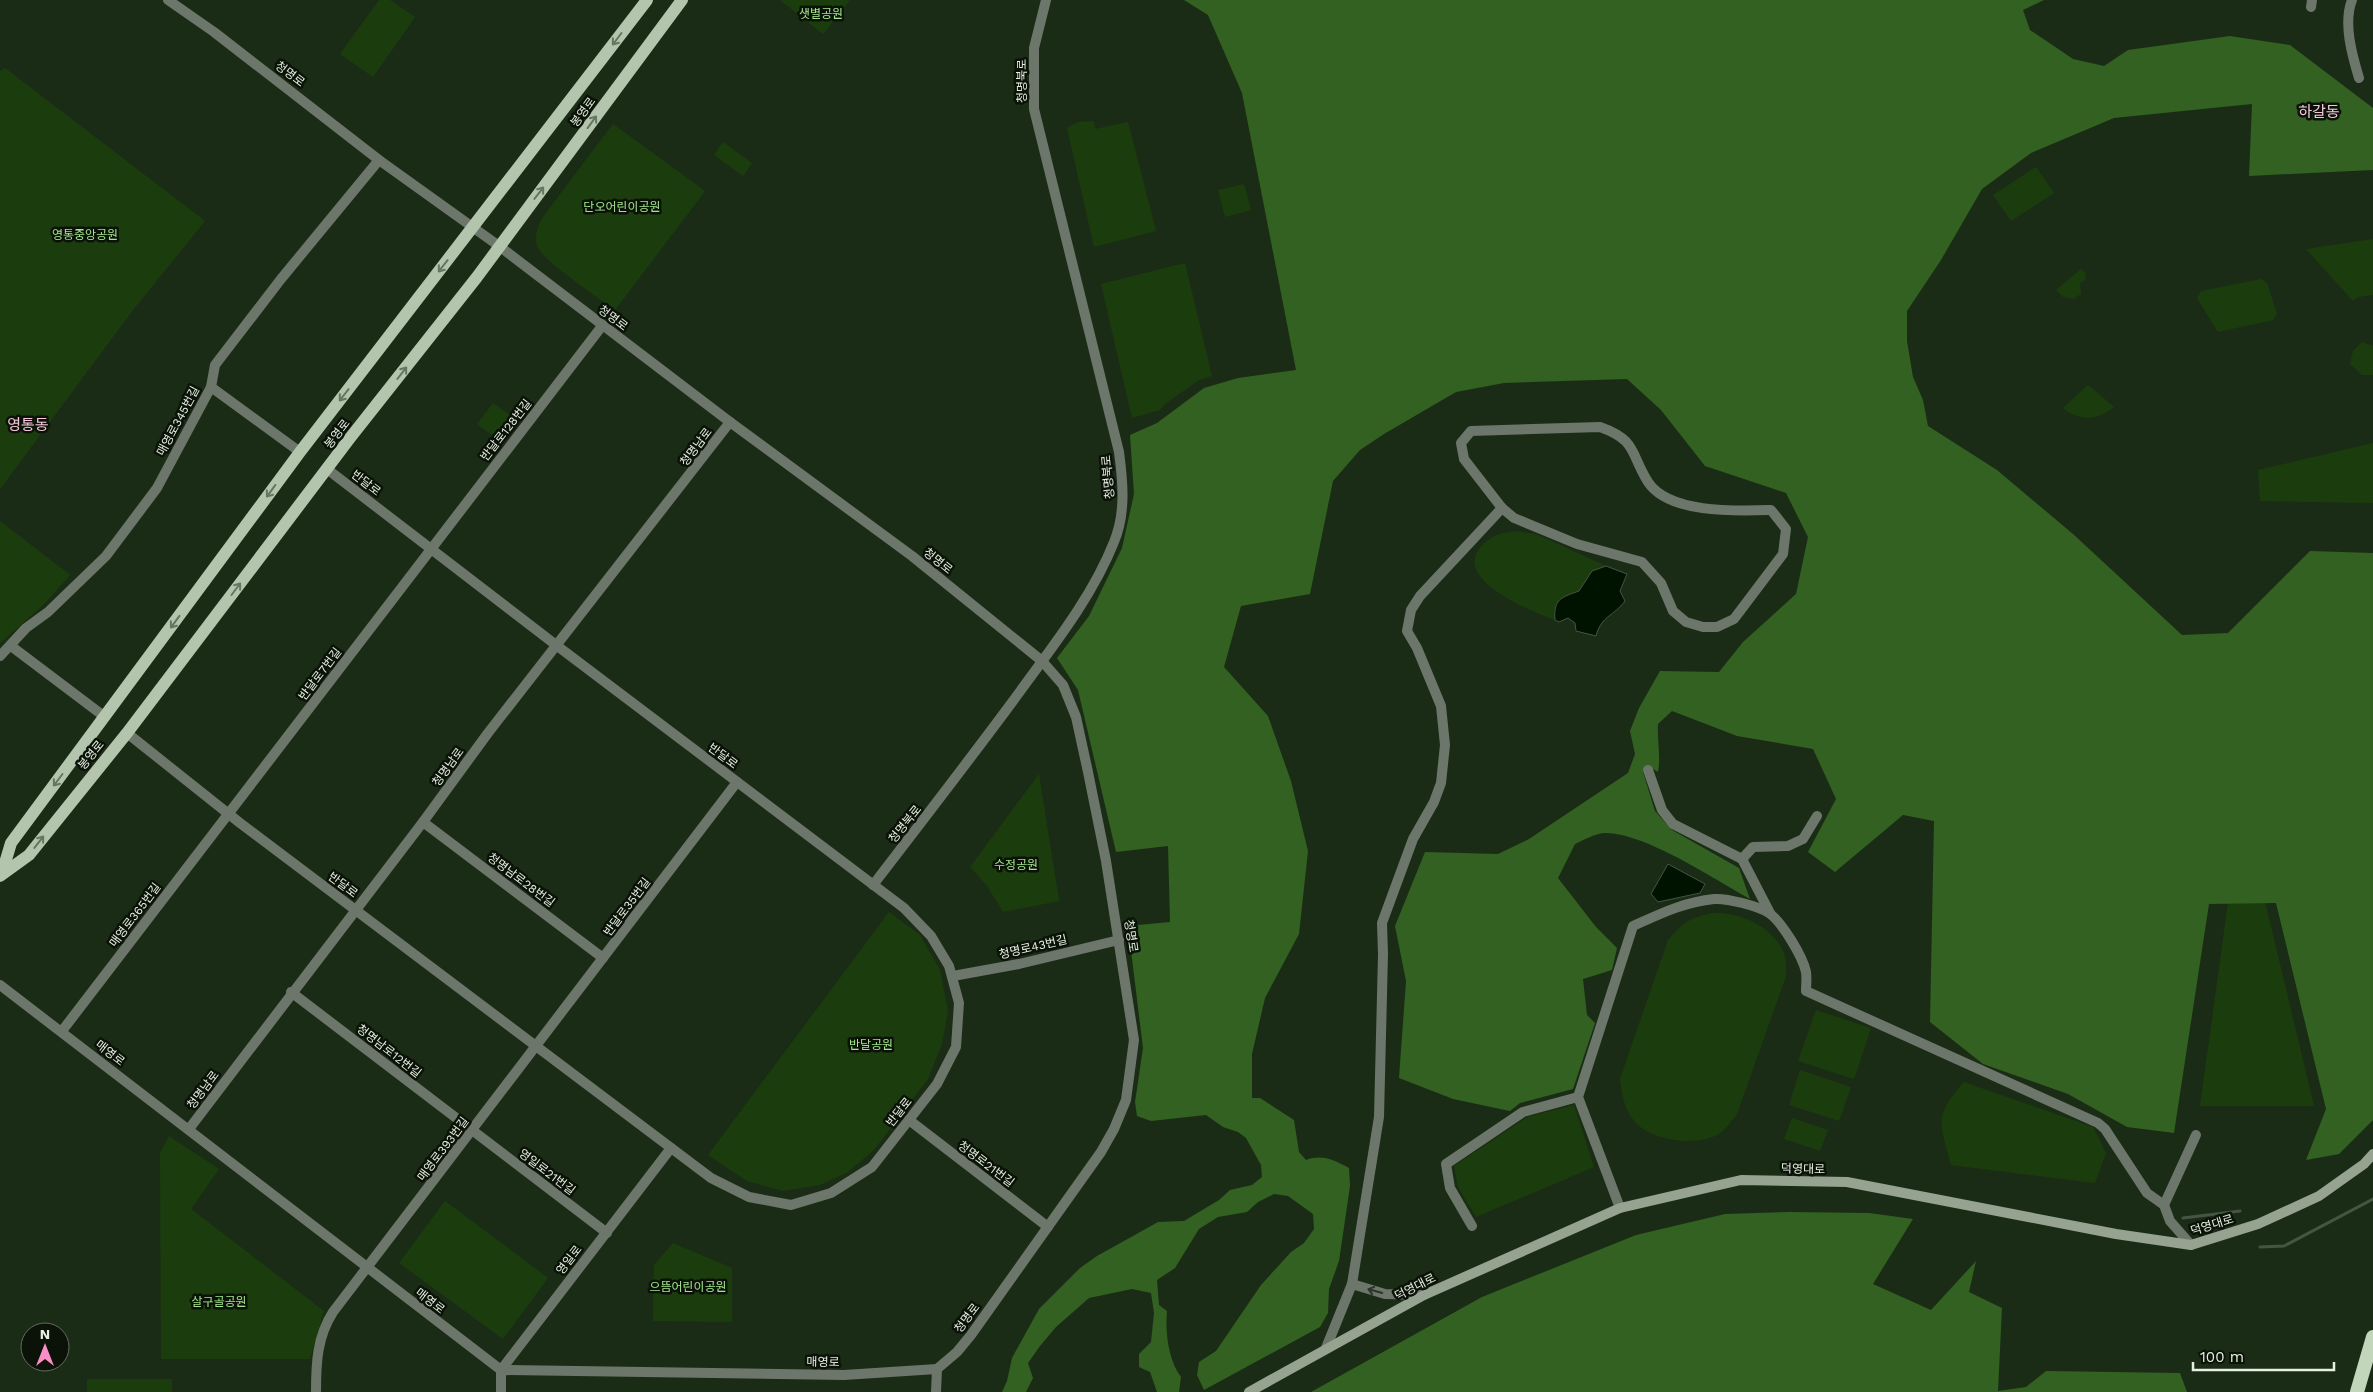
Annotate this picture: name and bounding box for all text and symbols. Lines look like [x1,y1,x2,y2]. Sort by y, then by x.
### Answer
park label: 샛별공원 [799,7,843,21]
one-way arrow [612,32,623,45]
street label: 청명로 [273,58,307,90]
street label: 청명북로 [1015,59,1029,103]
street label: 봉영로 [568,94,598,130]
district label: 하갈동 [2298,103,2340,121]
one-way arrow [587,115,597,129]
one-way arrow [534,187,545,200]
park label: 단오어린이공원 [583,200,661,214]
park label: 영통중앙공원 [52,228,118,242]
one-way arrow [438,259,448,273]
street label: 청명로 [596,302,630,334]
one-way arrow [397,366,407,380]
street label: 매영로345번길 [154,384,202,458]
one-way arrow [338,388,349,401]
street label: 반달로128번길 [478,396,534,464]
district label: 영통동 [7,416,49,434]
street label: 봉영로 [321,417,353,451]
street label: 청명남로 [677,425,715,469]
street label: 청명북로 [1099,454,1117,500]
street label: 반달로 [349,467,383,499]
one-way arrow [266,484,277,497]
street label: 청명로 [921,545,955,577]
one-way arrow [231,583,242,596]
one-way arrow [170,615,180,629]
street label: 반달로7번길 [296,645,344,703]
street label: 봉영로 [75,738,107,772]
street label: 반달로 [706,740,740,772]
street label: 청명남로 [429,745,467,789]
one-way arrow [52,773,63,786]
street label: 청명북로 [886,802,924,846]
one-way arrow [34,836,45,849]
street label: 청명남로28번길 [485,850,557,910]
park label: 수정공원 [994,858,1038,872]
street label: 반달로 [326,869,360,901]
street label: 반달로35번길 [601,875,653,939]
street label: 매영로365번길 [106,880,164,950]
street label: 청명로 [1121,919,1141,953]
street label: 청명로43번길 [998,932,1068,962]
street label: 청명남로12번길 [354,1021,424,1081]
street label: 매영로 [93,1037,127,1069]
park label: 반달공원 [849,1038,893,1052]
street label: 청명남로 [184,1068,222,1112]
street label: 반달로 [883,1095,915,1129]
street label: 매영로393번길 [414,1114,472,1184]
street label: 청명로21번길 [955,1138,1017,1190]
street label: 영일로21번길 [516,1146,578,1198]
street label: 덕영대로 [1781,1162,1825,1176]
street label: 덕영대로 [2189,1212,2235,1238]
street label: 영일로 [553,1243,585,1277]
street label: 덕영대로 [1392,1271,1438,1303]
park label: 으뜸어린이공원 [649,1280,727,1294]
street label: 매영로 [413,1285,447,1317]
one-way arrow [1368,1285,1384,1295]
park label: 살구골공원 [191,1295,247,1309]
street label: 청명로 [951,1301,983,1335]
north arrow [20,1322,70,1372]
text: N [40,1326,50,1342]
scale bar [2193,1340,2334,1372]
text: 100 m [2200,1348,2244,1366]
street label: 매영로 [806,1355,840,1369]

